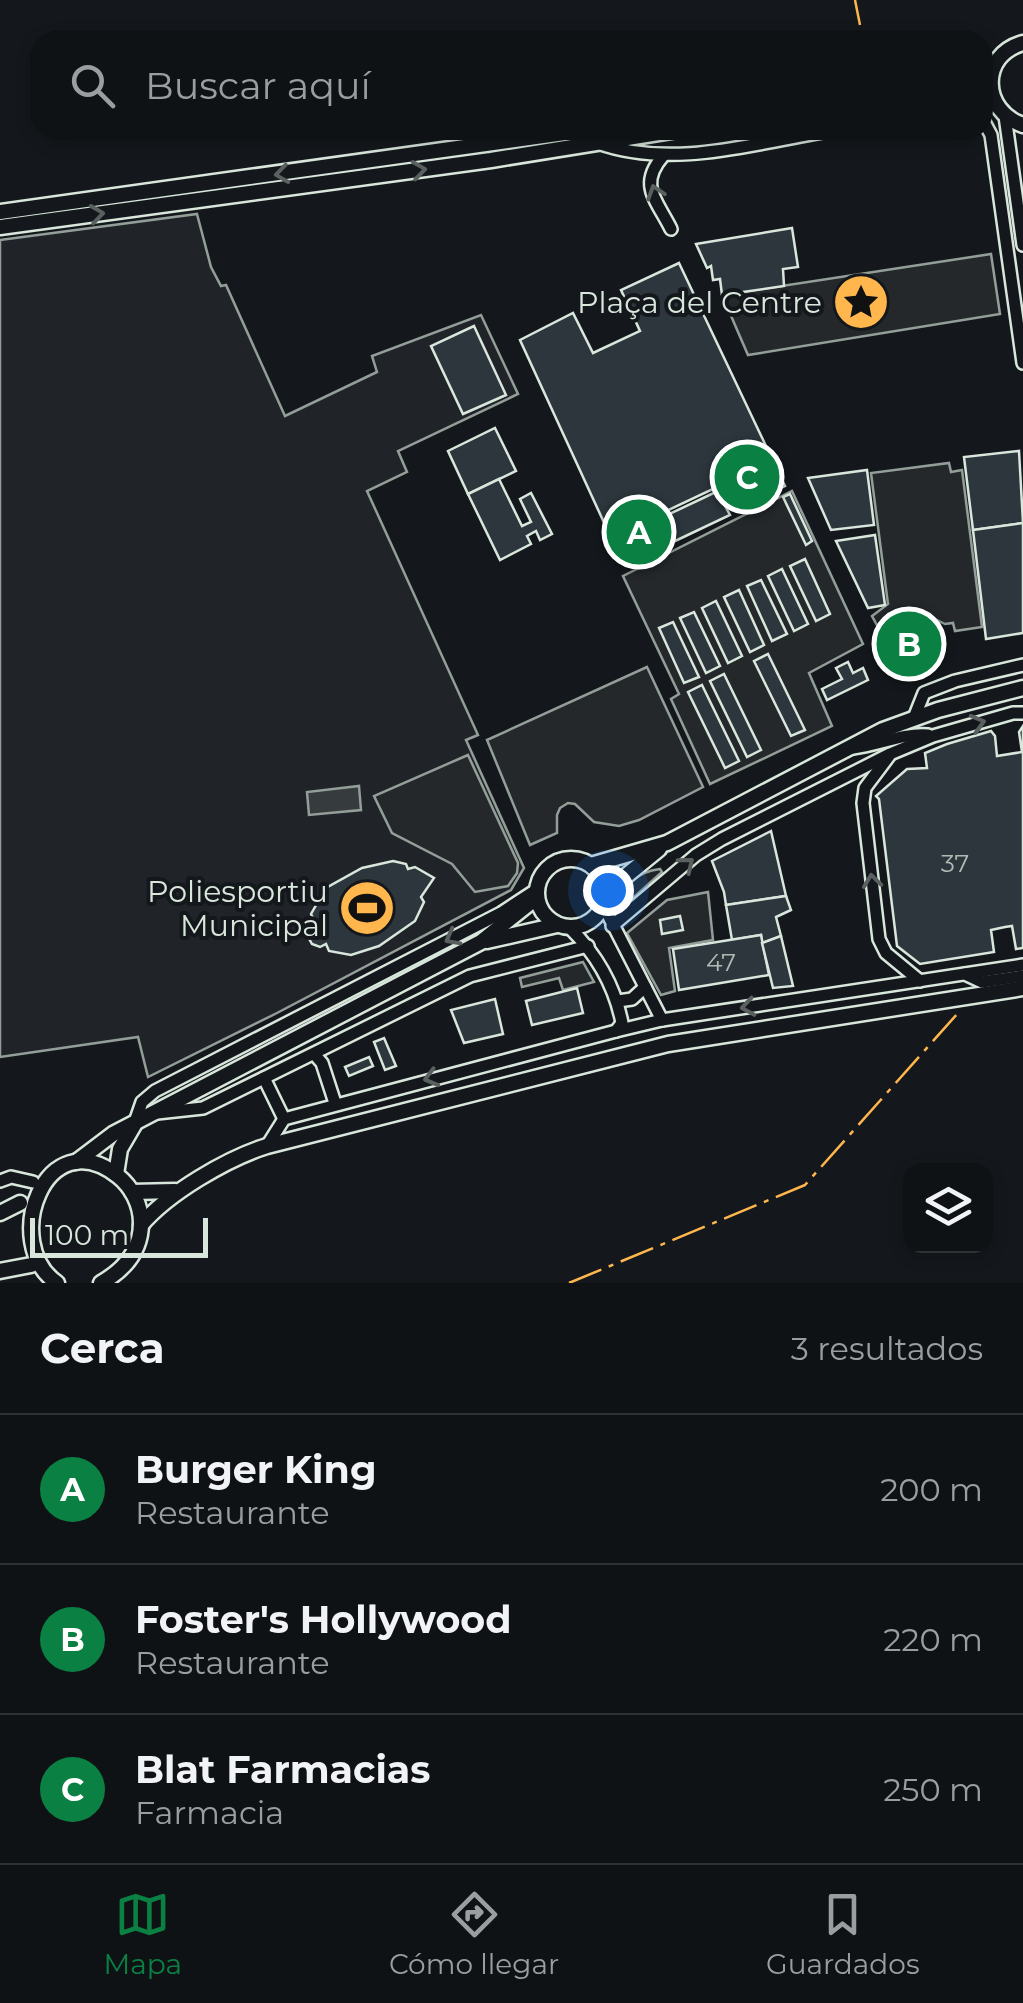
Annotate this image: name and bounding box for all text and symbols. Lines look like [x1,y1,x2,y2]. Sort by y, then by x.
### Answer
search box [30,30,993,140]
icon: search [65,58,120,113]
text: Buscar aquí [145,62,371,109]
one-way arrow [411,160,427,181]
one-way arrow [273,162,290,183]
one-way arrow [646,184,667,201]
one-way arrow [88,204,105,225]
place icon: Plaça del Centre [831,272,891,332]
place label: Plaça del Centre [577,284,822,321]
pin: C [714,440,780,514]
pin: A [606,494,672,570]
pin: B [876,606,942,682]
one-way arrow [969,714,986,735]
house number: 37 [941,848,969,878]
one-way arrow [675,858,693,876]
your location [583,865,634,916]
place label: Poliesportiu Municipal [147,873,328,944]
one-way arrow [862,873,883,889]
sports icon: Poliesportiu Municipal [337,878,397,938]
one-way arrow [444,926,462,945]
house number: 47 [706,947,736,977]
one-way arrow [740,996,756,1017]
one-way arrow [423,1067,440,1088]
map controls [903,1163,993,1253]
button: layers [903,1163,993,1253]
scale bar [30,1213,208,1258]
text: 100 m [45,1218,129,1252]
text: Cerca [40,1322,165,1374]
text: 3 resultados [791,1329,983,1368]
text: Burger King [135,1446,377,1493]
text: A [60,1470,85,1509]
text: 200 m [880,1470,983,1509]
text: Restaurante [135,1493,330,1532]
text: Foster's Hollywood [135,1596,512,1643]
text: B [60,1620,85,1659]
text: 220 m [883,1620,983,1659]
text: Restaurante [135,1643,330,1682]
text: Blat Farmacias [135,1746,431,1793]
text: C [61,1770,84,1809]
text: 250 m [883,1770,983,1809]
text: Farmacia [135,1793,284,1832]
tab: Mapa [103,1887,182,1981]
tab: Cómo llegar [389,1887,559,1981]
tab: Guardados [766,1887,920,1981]

